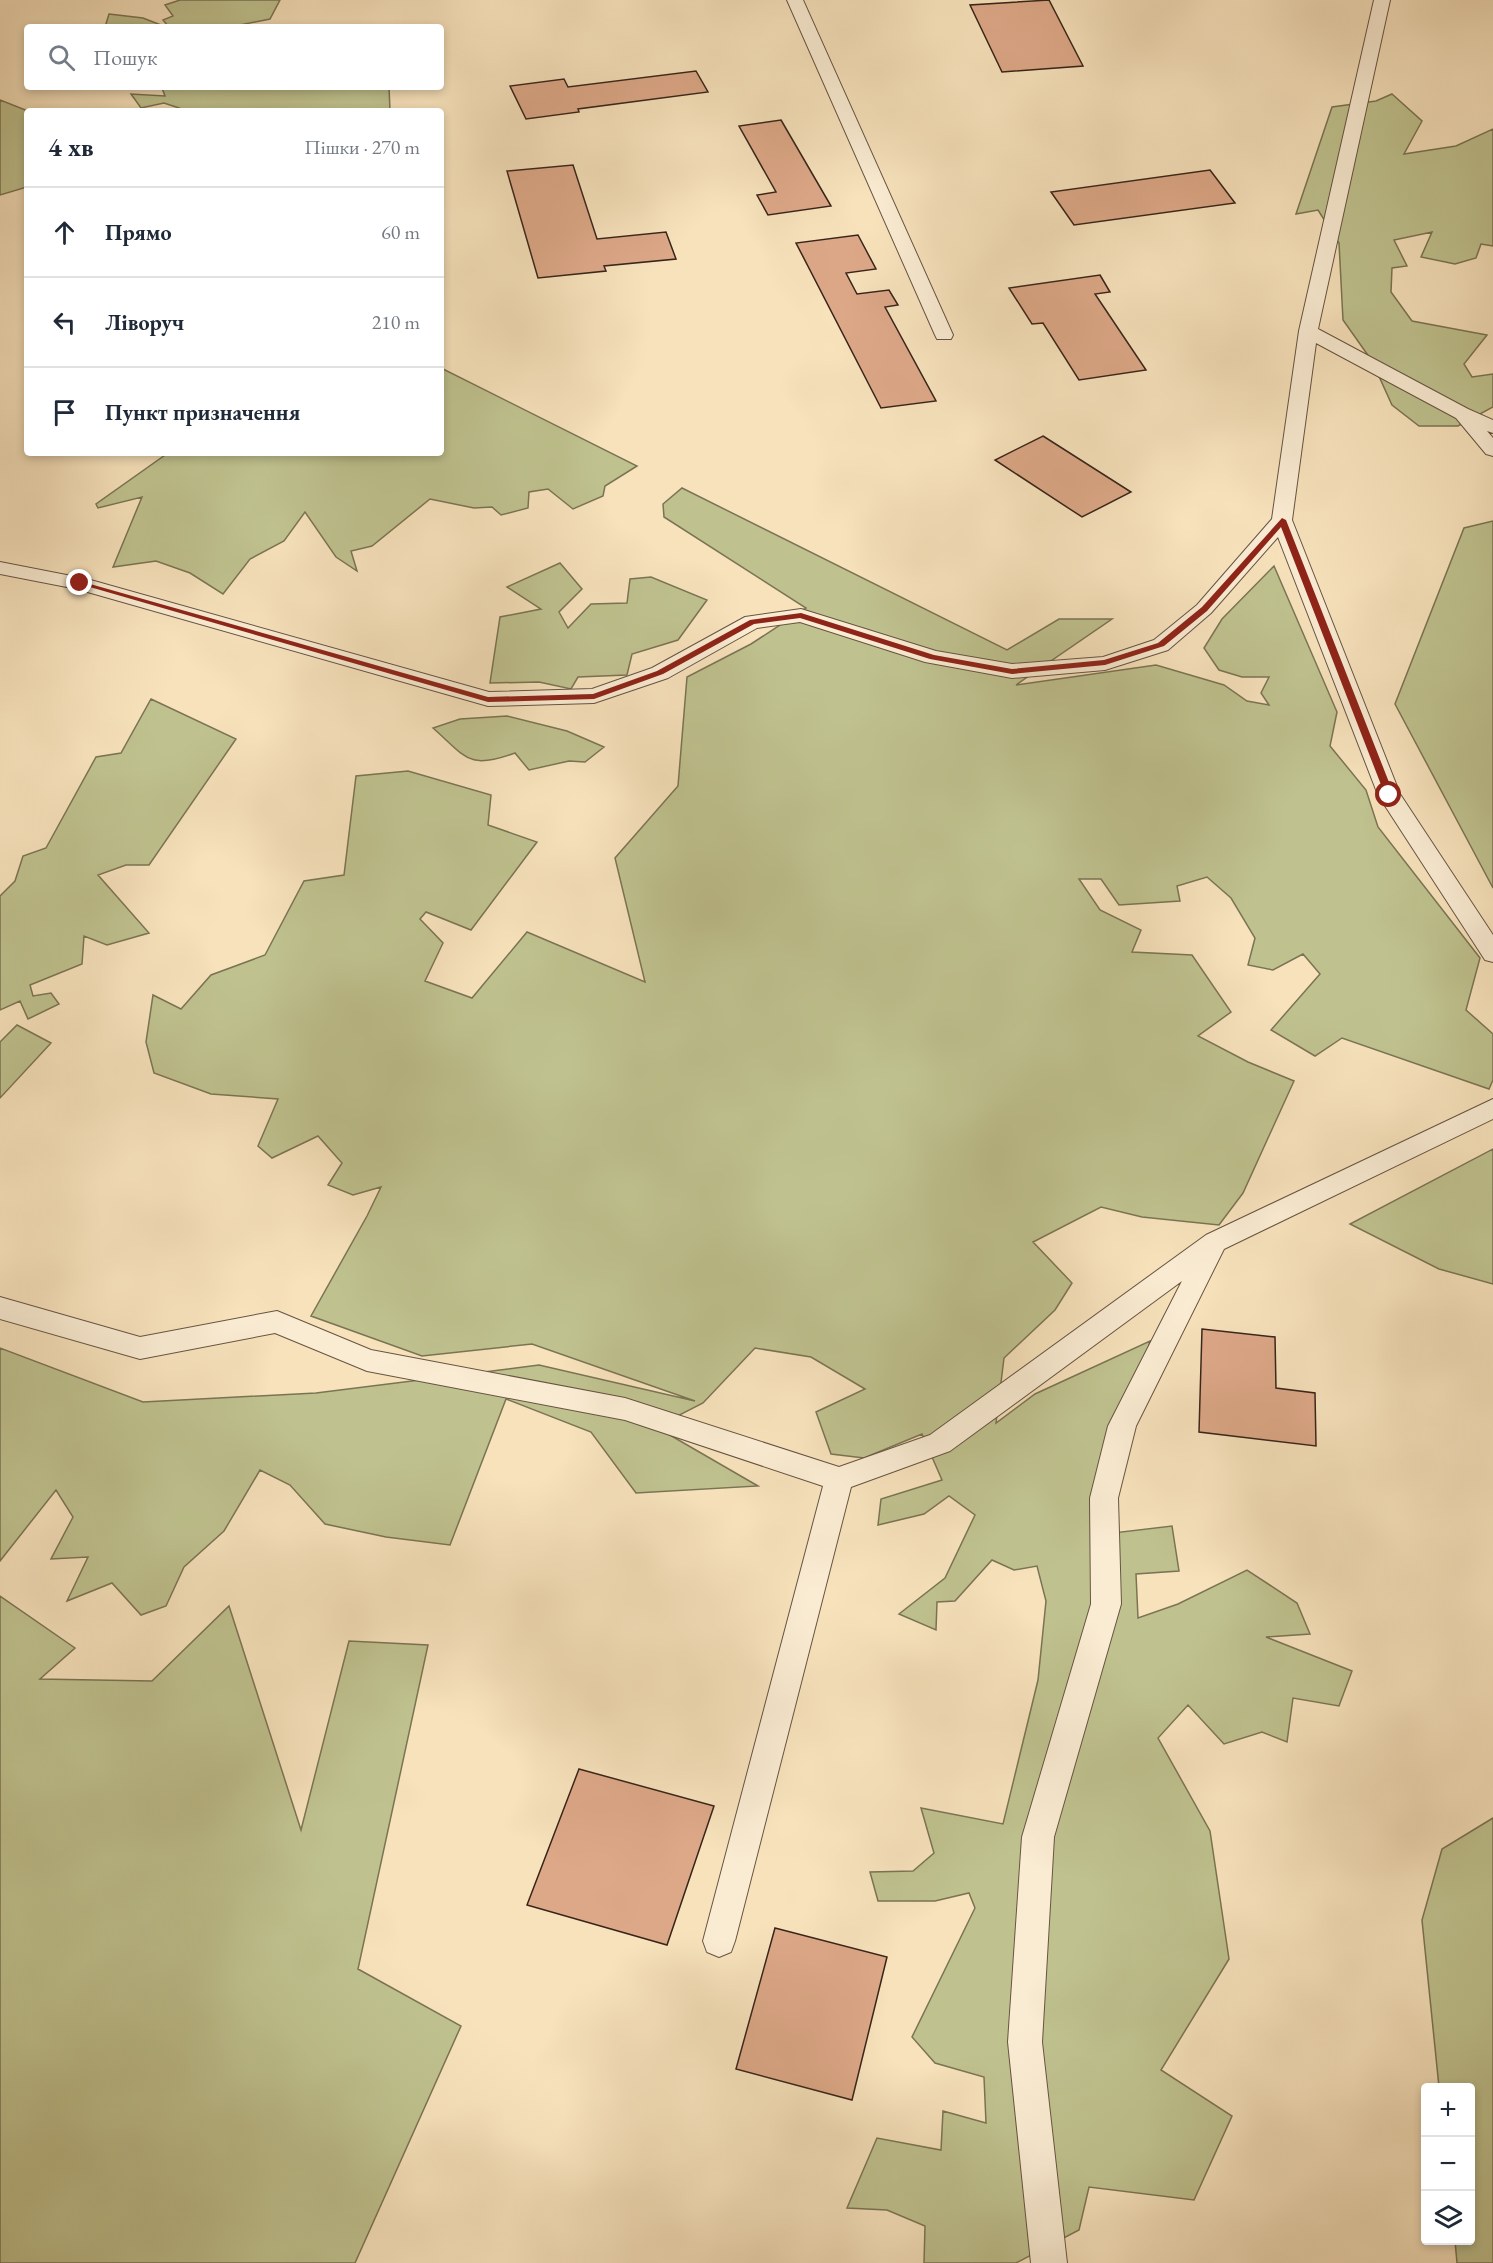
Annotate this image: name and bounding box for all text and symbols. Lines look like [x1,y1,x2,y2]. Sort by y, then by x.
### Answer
search box [24,24,444,90]
icon: search [45,41,78,74]
text: Пошук [93,43,157,72]
text: 4 хв [48,130,94,164]
text: Пішки · 270 m [304,134,420,160]
icon: ahead [48,216,81,249]
text: Прямо [105,218,172,247]
text: 60 m [381,219,420,245]
icon: left [48,306,81,339]
text: Ліворуч [105,308,184,337]
text: 210 m [372,309,420,335]
icon: arrive [48,396,81,429]
text: Пункт призначення [105,398,300,427]
route end [66,569,92,595]
route start [1375,781,1401,807]
map controls [1421,2083,1475,2245]
button: + [1421,2083,1475,2137]
button: − [1421,2137,1475,2191]
button: layers [1421,2191,1475,2245]

